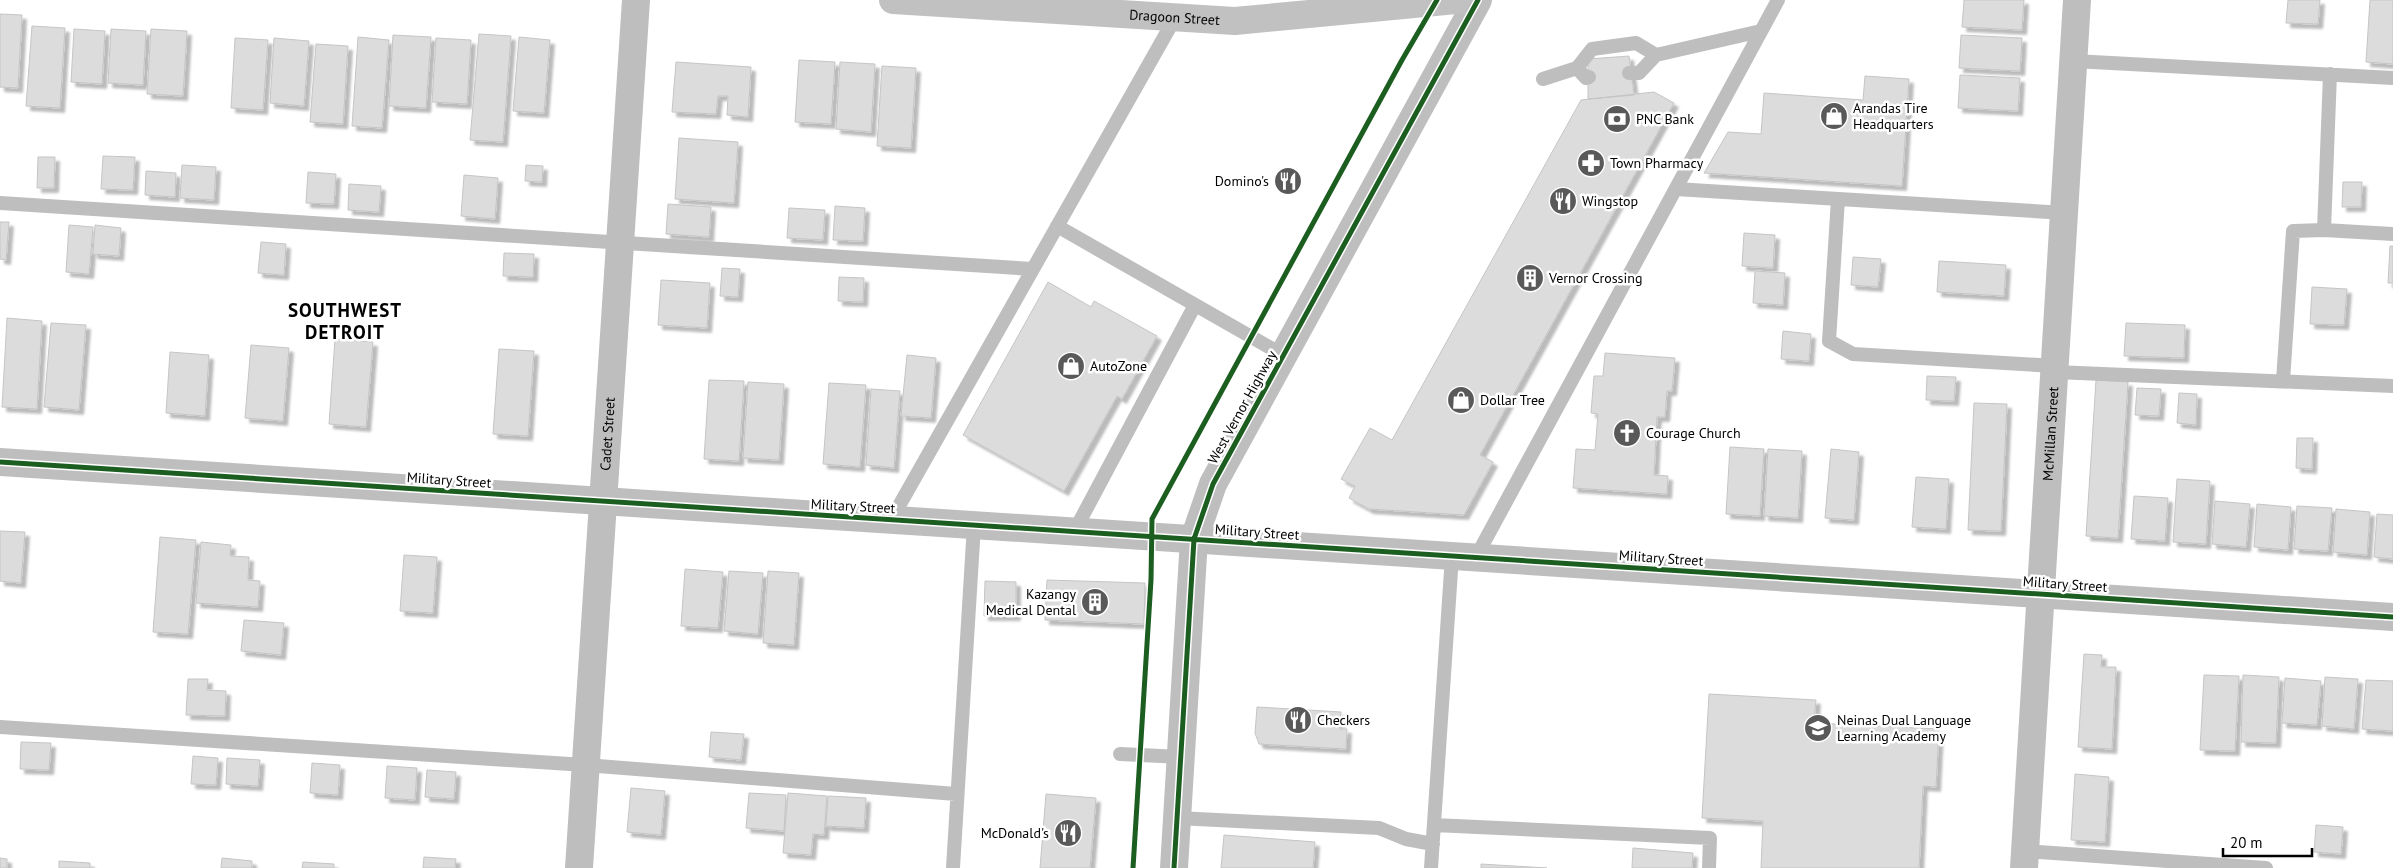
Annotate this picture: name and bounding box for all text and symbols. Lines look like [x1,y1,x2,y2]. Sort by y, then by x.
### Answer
street label: Dragoon Street [1129,6,1221,29]
place label: Arandas Tire Headquarters [1853,99,1934,133]
shop icon: Arandas Tire Headquarters [1819,101,1849,131]
bank icon: PNC Bank [1602,104,1632,134]
place label: PNC Bank [1636,110,1694,128]
pharmacy icon: Town Pharmacy [1576,148,1606,178]
place label: Town Pharmacy [1610,154,1704,172]
restaurant icon: Domino's [1273,166,1303,196]
place label: Domino's [1215,172,1269,190]
restaurant icon: Wingstop [1548,186,1578,216]
place label: Wingstop [1582,192,1638,210]
building icon: Vernor Crossing [1515,263,1545,293]
place label: Vernor Crossing [1548,269,1642,287]
district label: SOUTHWEST DETROIT [288,298,402,344]
street label: West Vernor Highway [1203,347,1281,467]
shop icon: AutoZone [1056,351,1086,381]
place label: AutoZone [1090,357,1147,375]
shop icon: Dollar Tree [1446,385,1476,415]
street label: McMillan Street [2039,386,2062,482]
place label: Dollar Tree [1480,391,1545,409]
street label: Cadet Street [596,396,619,471]
church icon: Courage Church [1612,418,1642,448]
place label: Courage Church [1646,424,1741,442]
street label: Military Street [406,468,492,492]
street label: Military Street [810,495,896,517]
street label: Military Street [1214,520,1300,544]
street label: Military Street [1618,546,1704,570]
street label: Military Street [2022,572,2108,596]
place label: Kazangy Medical Dental [986,585,1076,619]
building icon: Kazangy Medical Dental [1080,587,1110,617]
restaurant icon: Checkers [1283,705,1313,735]
place label: Checkers [1317,711,1370,729]
place label: Neinas Dual Language Learning Academy [1837,711,1971,745]
school or university icon: Neinas Dual Language Learning Academy [1803,713,1833,743]
restaurant icon: McDonald's [1053,818,1083,848]
place label: McDonald's [981,824,1049,842]
scale bar [2223,826,2312,858]
text: 20 m [2230,833,2263,852]

